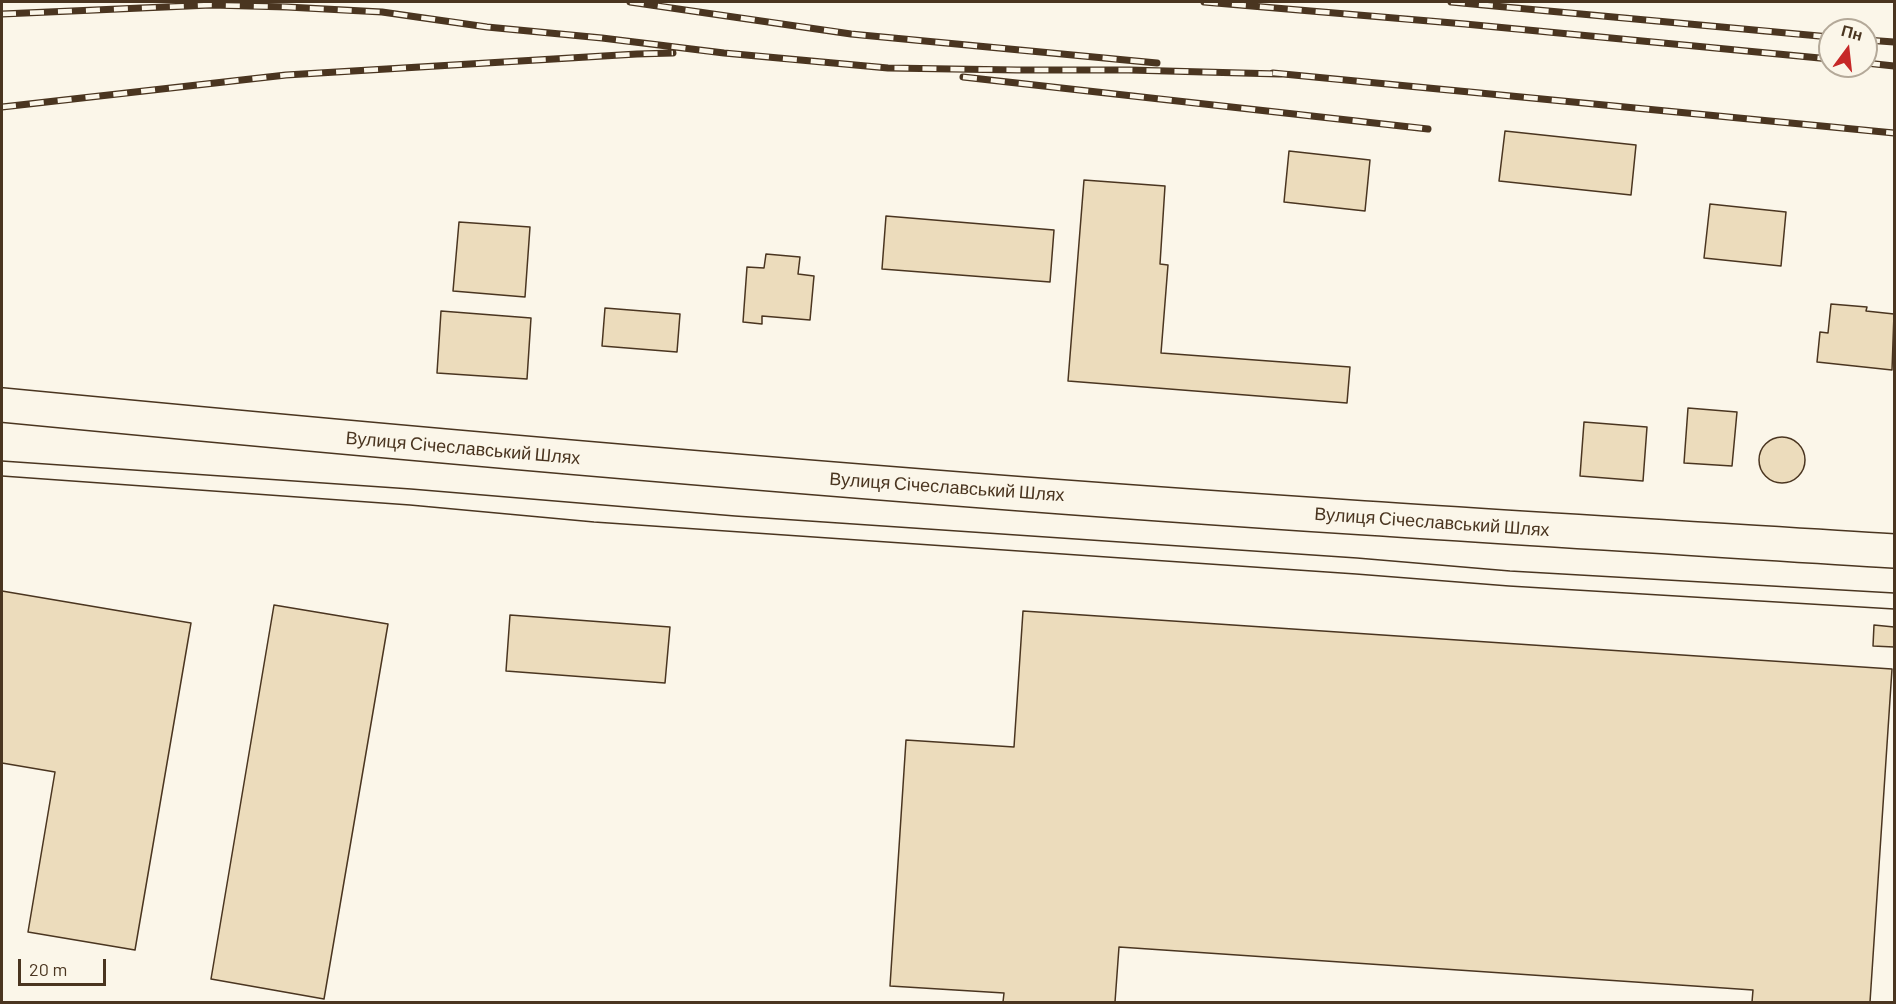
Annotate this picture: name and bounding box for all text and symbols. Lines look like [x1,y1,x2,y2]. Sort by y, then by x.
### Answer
north arrow [1818,18,1878,78]
text: Пн [1840,20,1865,44]
street label: Вулиця Січеславський Шлях [345,427,581,469]
street label: Вулиця Січеславський Шлях [829,468,1065,506]
street label: Вулиця Січеславський Шлях [1314,503,1550,541]
scale bar [21,947,110,985]
text: 20 m [29,958,67,980]

